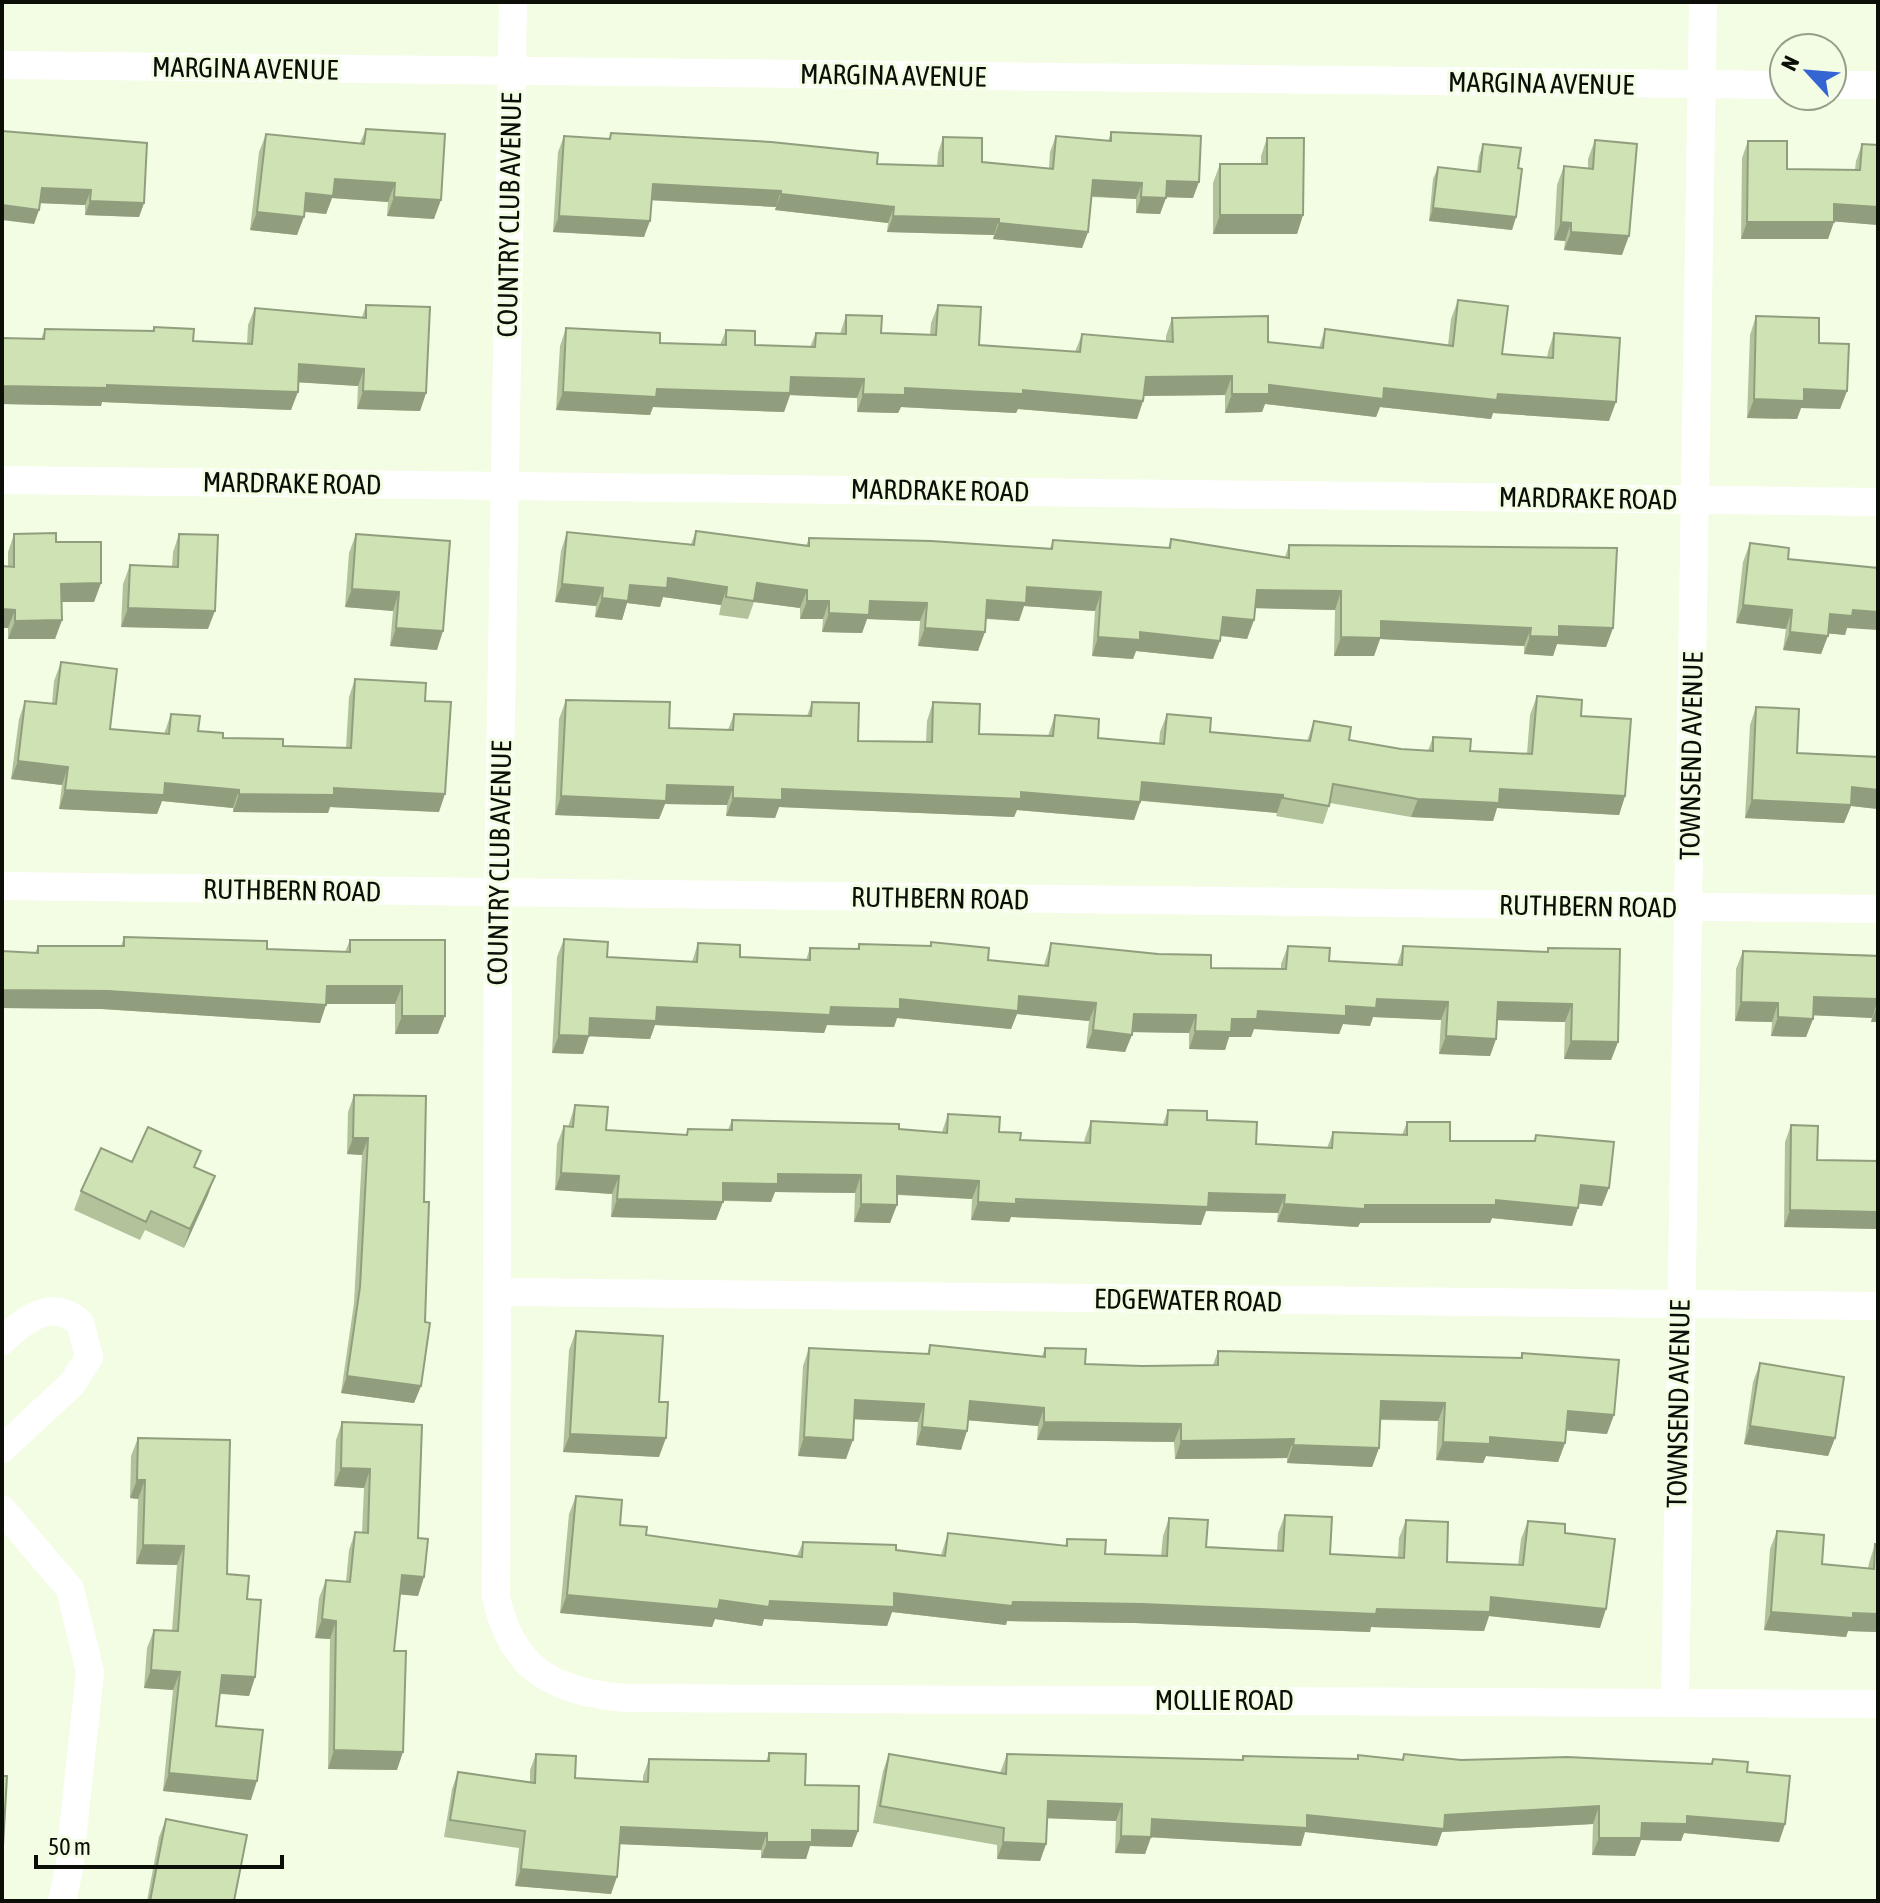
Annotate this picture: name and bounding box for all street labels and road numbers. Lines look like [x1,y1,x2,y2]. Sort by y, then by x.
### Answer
street label: MARGINA AVENUE [152,50,338,86]
street label: MARGINA AVENUE [800,57,986,93]
street label: MARGINA AVENUE [1448,65,1634,101]
street label: COUNTRY CLUB AVENUE [491,92,527,338]
street label: MARDRAKE ROAD [202,465,382,501]
street label: MARDRAKE ROAD [850,472,1030,508]
street label: MARDRAKE ROAD [1498,480,1678,516]
street label: TOWNSEND AVENUE [1673,652,1709,860]
street label: COUNTRY CLUB AVENUE [481,740,517,986]
street label: RUTHBERN ROAD [203,872,381,908]
street label: RUTHBERN ROAD [851,880,1029,916]
street label: RUTHBERN ROAD [1499,888,1677,924]
street label: EDGEWATER ROAD [1094,1282,1282,1318]
street label: TOWNSEND AVENUE [1660,1300,1696,1508]
street label: MOLLIE ROAD [1154,1684,1294,1716]

